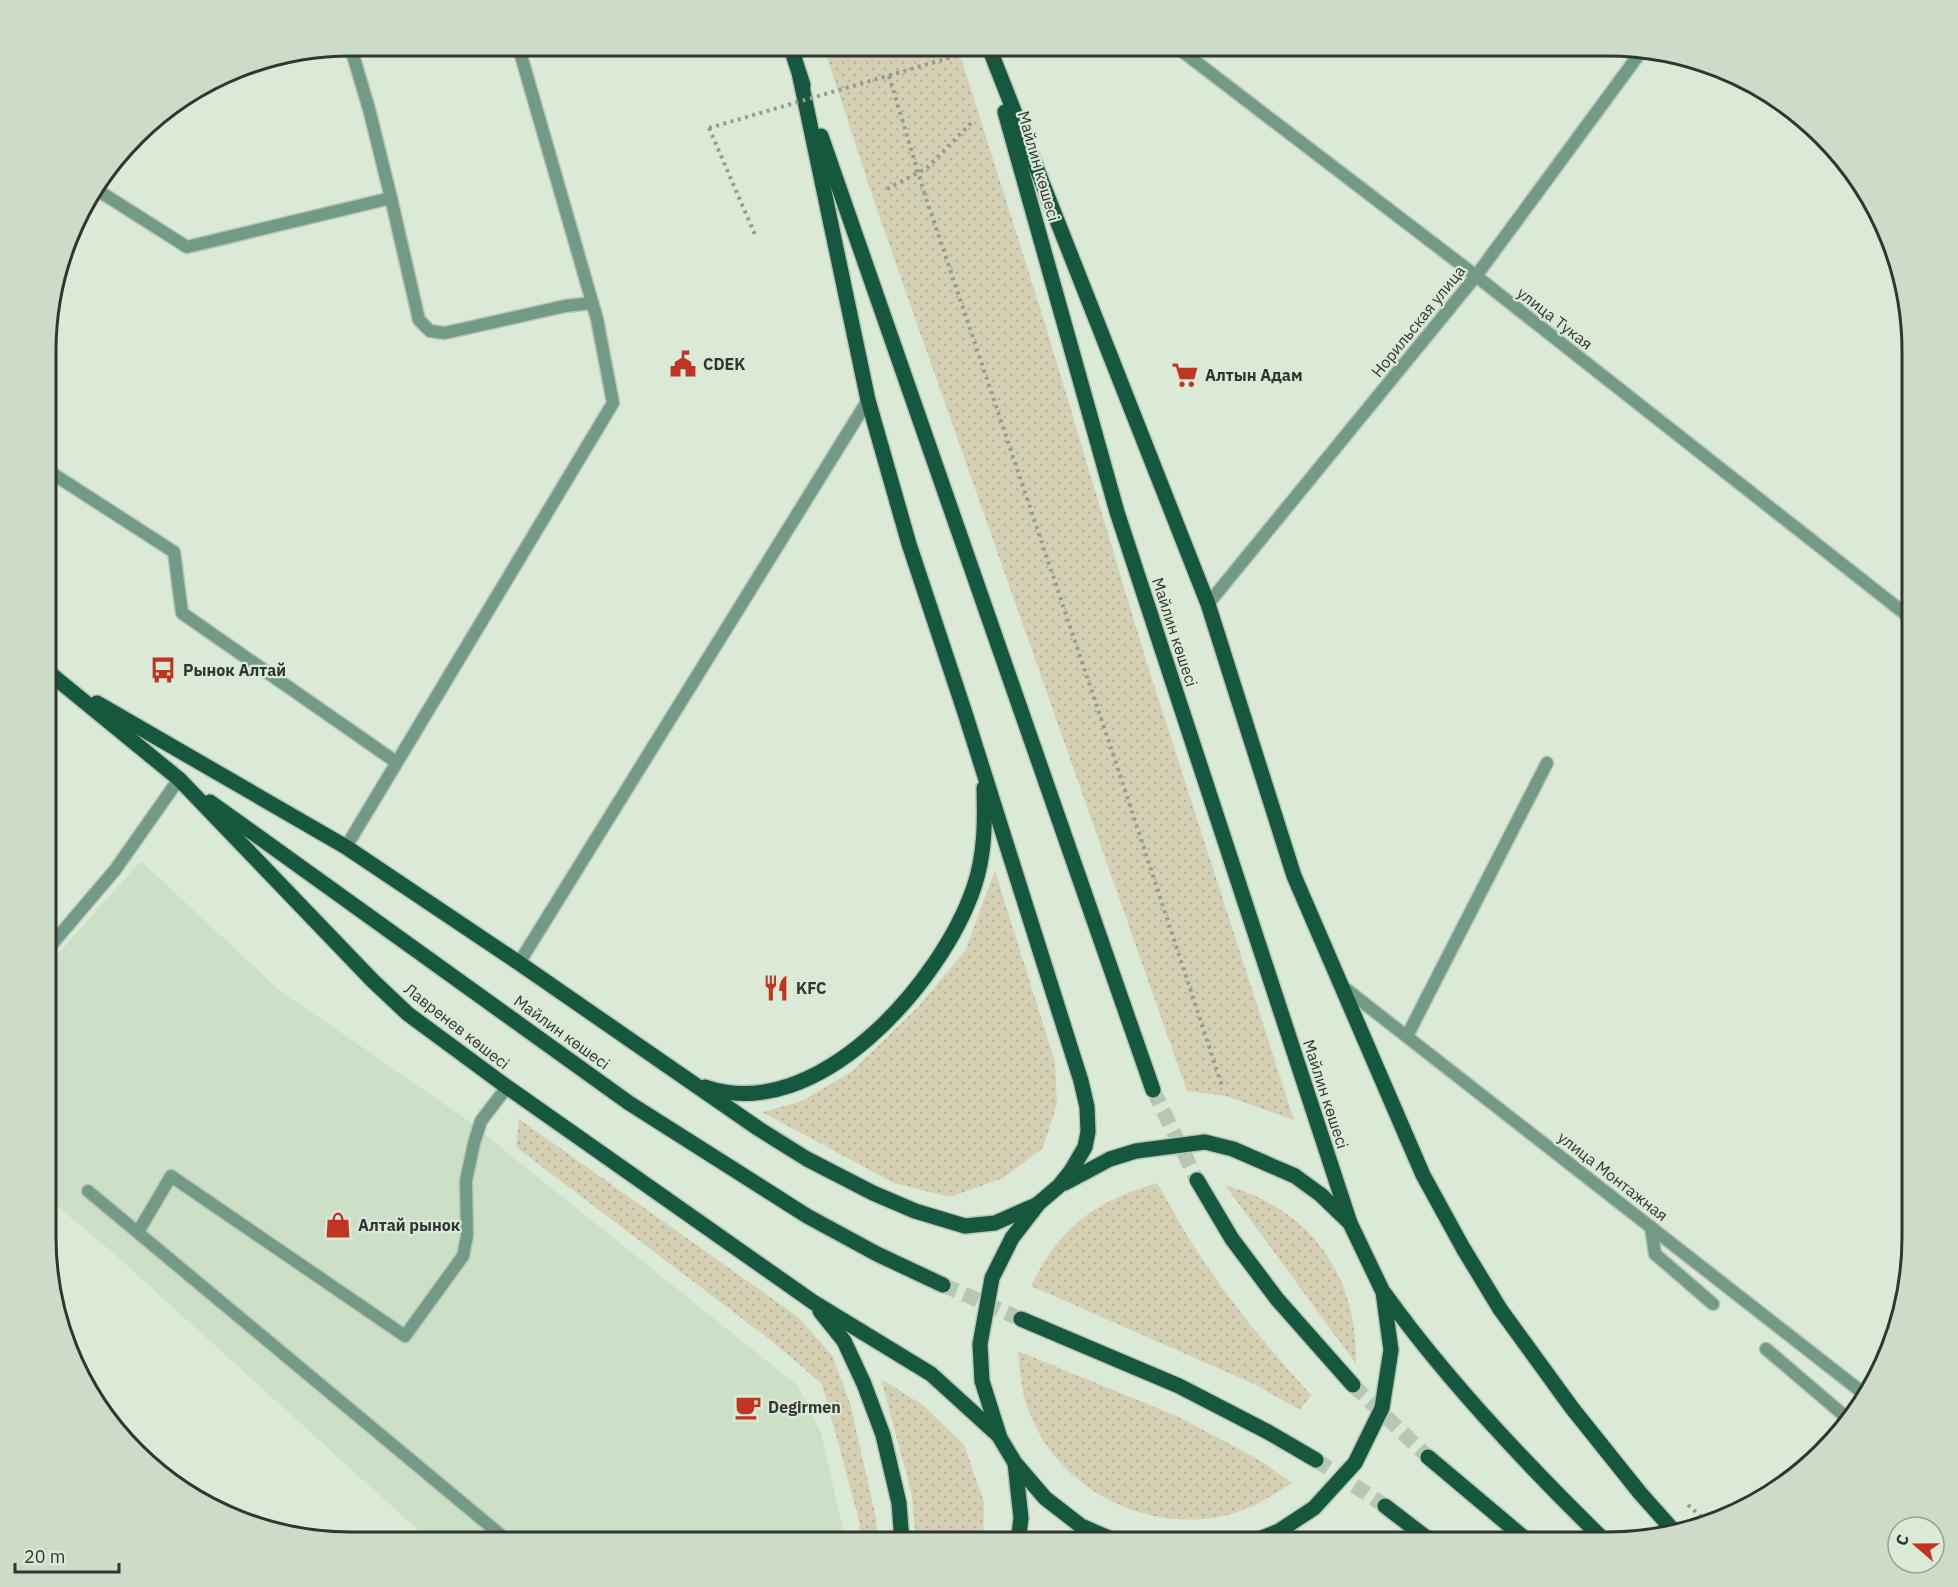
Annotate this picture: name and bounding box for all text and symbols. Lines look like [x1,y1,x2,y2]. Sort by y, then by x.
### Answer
street label: Майлин көшесі [1014,109,1064,223]
street label: Норильская улица [1367,261,1470,381]
street label: улица Тукая [1513,282,1597,354]
public building icon: CDEK [668,349,698,379]
place label: CDEK [703,354,745,374]
supermarket icon: Алтын Адам [1170,360,1200,390]
place label: Алтын Адам [1205,365,1303,385]
street label: Майлин көшесі [1148,575,1202,689]
bus stop icon: Рынoк Алтай [148,655,178,685]
place label: Рынoк Алтай [183,660,286,680]
restaurant icon: KFC [761,973,791,1003]
place label: KFC [796,978,826,998]
street label: Лавренев көшесі [400,979,514,1073]
street label: Майлин көшесі [510,990,614,1074]
street label: Майлин көшесі [1299,1037,1353,1151]
street label: улица Монтажная [1554,1127,1672,1225]
shop icon: Алтай рынок [323,1210,353,1240]
place label: Алтай рынок [358,1215,460,1235]
cafe icon: Degirmen [733,1392,763,1422]
place label: Degirmen [768,1397,841,1417]
north arrow [1886,1515,1946,1575]
text: С [1891,1532,1913,1548]
scale bar [15,1536,118,1574]
text: 20 m [24,1545,66,1568]

